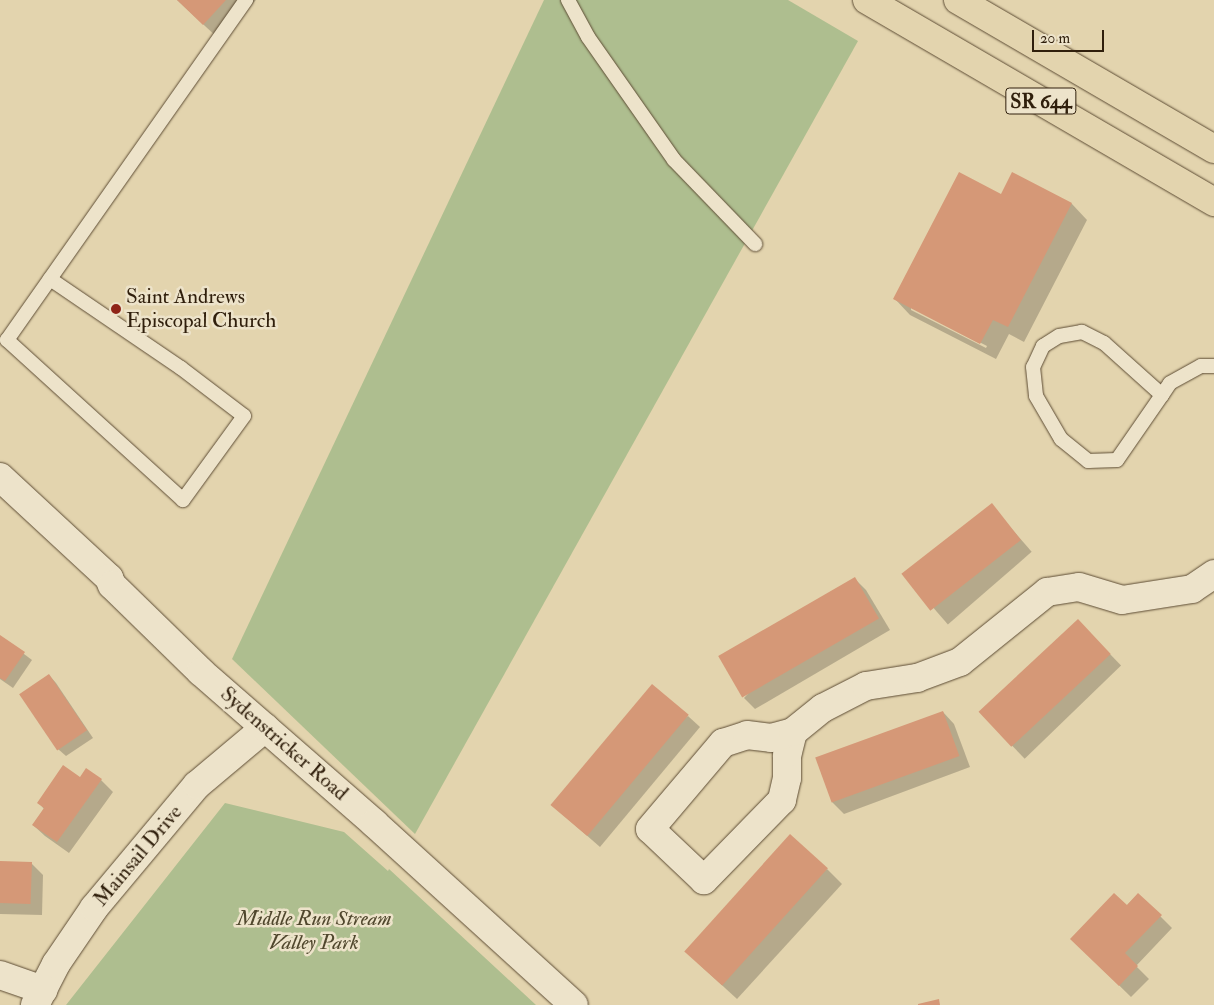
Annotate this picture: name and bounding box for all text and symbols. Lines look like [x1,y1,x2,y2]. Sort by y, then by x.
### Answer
scale bar [1034,20,1106,52]
text: 20 m [1040,29,1070,48]
road number: SR 644 [1005,84,1077,118]
place label: Saint Andrews Episcopal Church [126,284,276,334]
marker: Saint Andrews Episcopal Church [110,303,122,315]
street label: Sydenstricker Road [215,682,353,806]
street label: Mainsail Drive [88,800,188,912]
park label: Middle Run Stream Valley Park [237,906,391,956]

